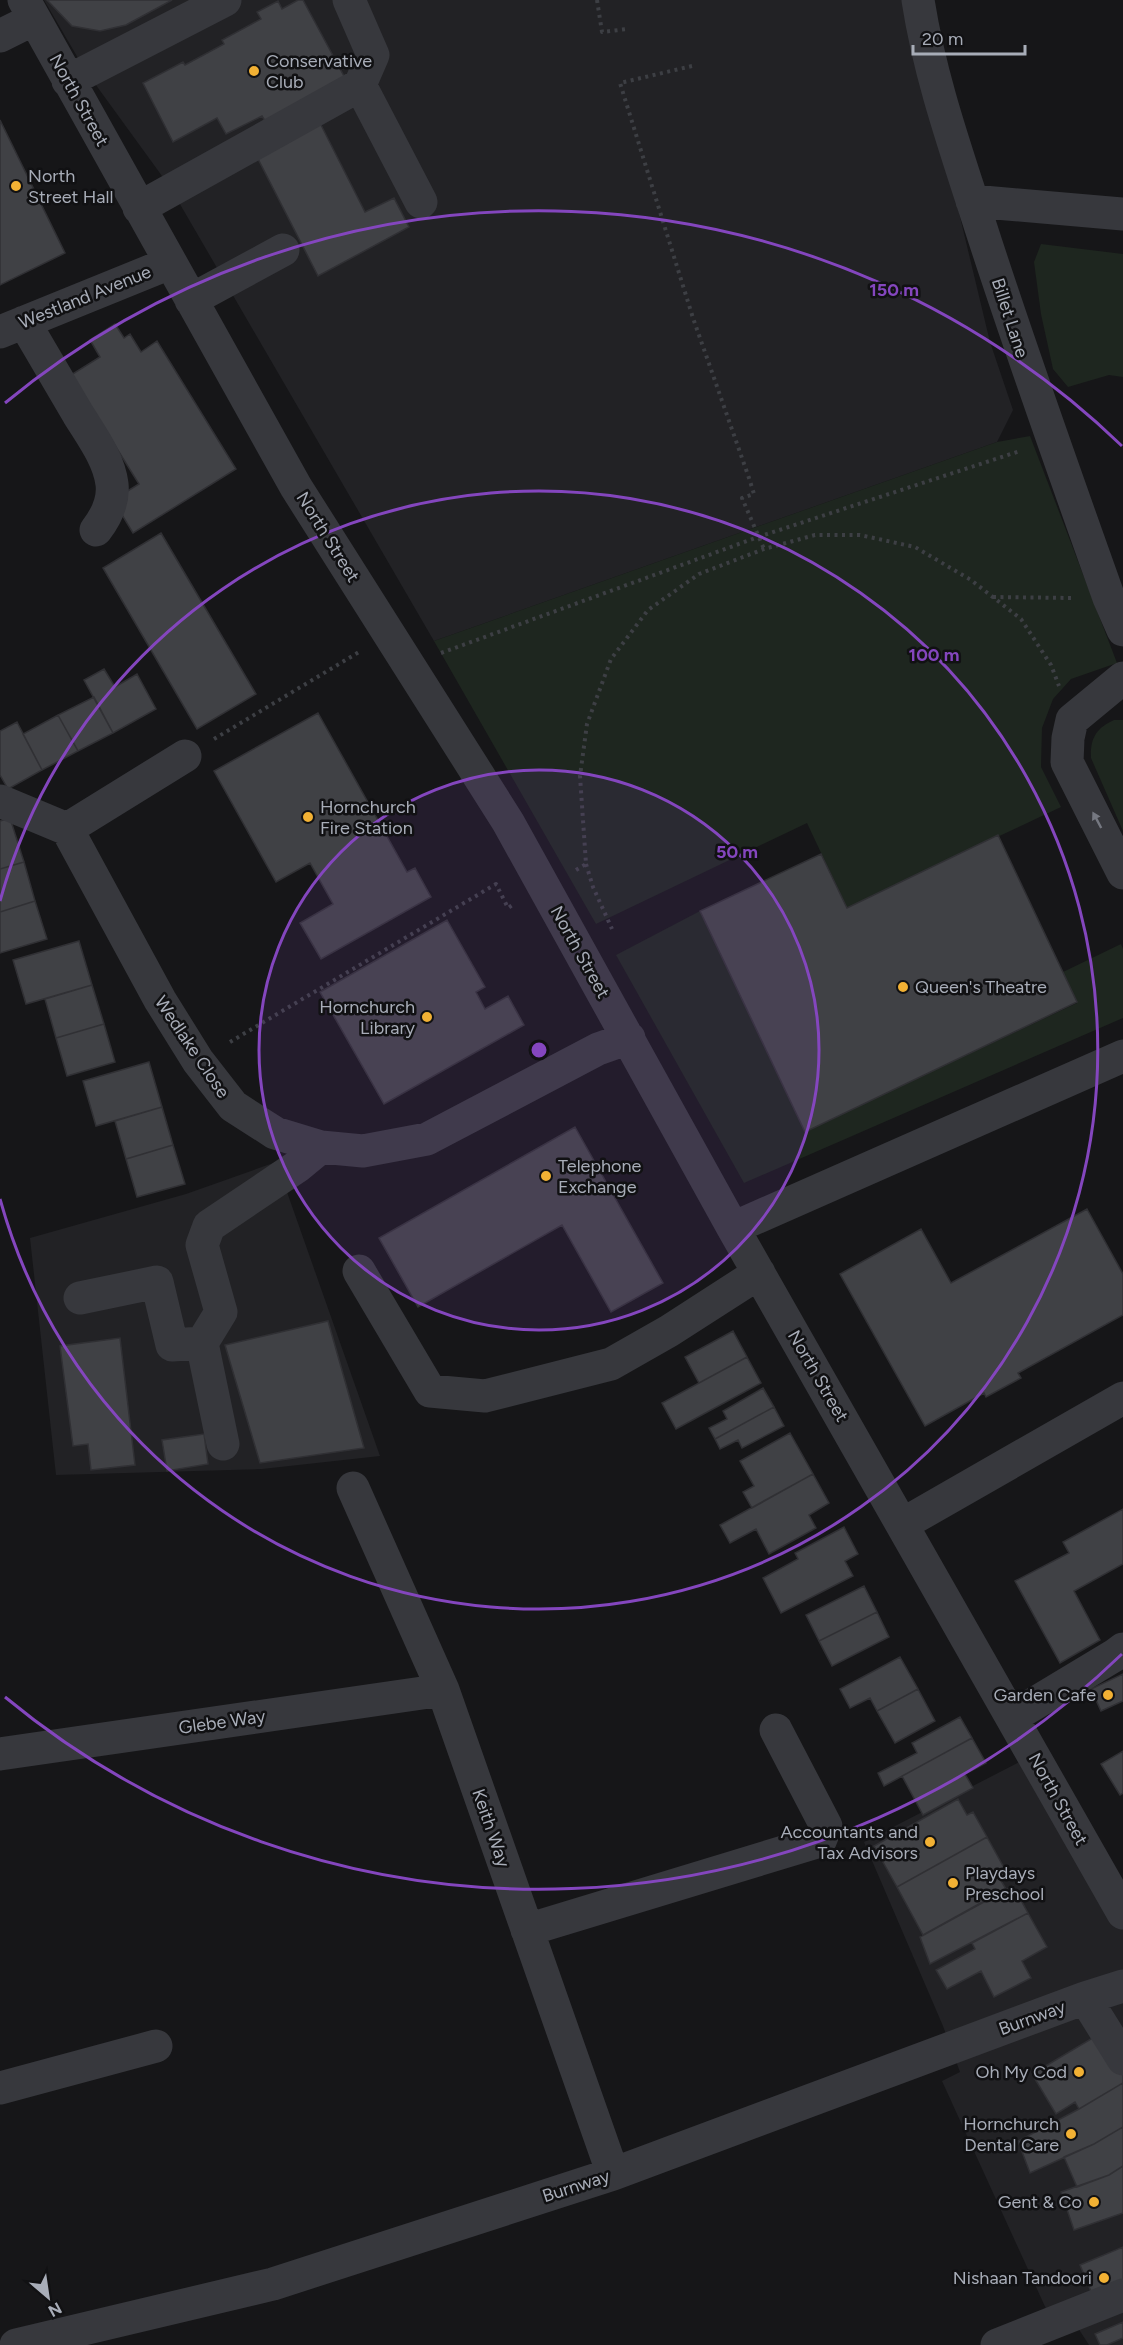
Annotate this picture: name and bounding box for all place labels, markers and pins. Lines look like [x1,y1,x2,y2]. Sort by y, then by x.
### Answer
place label: Conservative Club [266,50,372,93]
marker: Conservative Club [247,64,261,78]
place label: North Street Hall [28,165,113,208]
marker: North Street Hall [9,179,23,193]
place label: Hornchurch Fire Station [320,796,416,839]
marker: Hornchurch Fire Station [301,810,315,824]
place label: Queen's Theatre [915,976,1047,998]
marker: Queen's Theatre [896,980,910,994]
place label: Hornchurch Library [319,996,416,1039]
marker: Hornchurch Library [420,1010,434,1024]
centre of rings [529,1040,549,1060]
place label: Telephone Exchange [558,1155,642,1198]
marker: Telephone Exchange [539,1169,553,1183]
place label: Garden Cafe [994,1684,1096,1706]
marker: Garden Cafe [1101,1688,1115,1702]
place label: Accountants and Tax Advisors [781,1821,918,1864]
marker: Accountants and Tax Advisors [923,1835,937,1849]
place label: Playdays Preschool [965,1862,1044,1905]
marker: Playdays Preschool [946,1876,960,1890]
place label: Oh My Cod [975,2061,1067,2083]
marker: Oh My Cod [1072,2065,1086,2079]
place label: Hornchurch Dental Care [963,2113,1059,2156]
marker: Hornchurch Dental Care [1064,2127,1078,2141]
place label: Gent & Co [998,2191,1082,2213]
marker: Gent & Co [1087,2195,1101,2209]
place label: Nishaan Tandoori [953,2267,1092,2289]
marker: Nishaan Tandoori [1097,2271,1111,2285]

